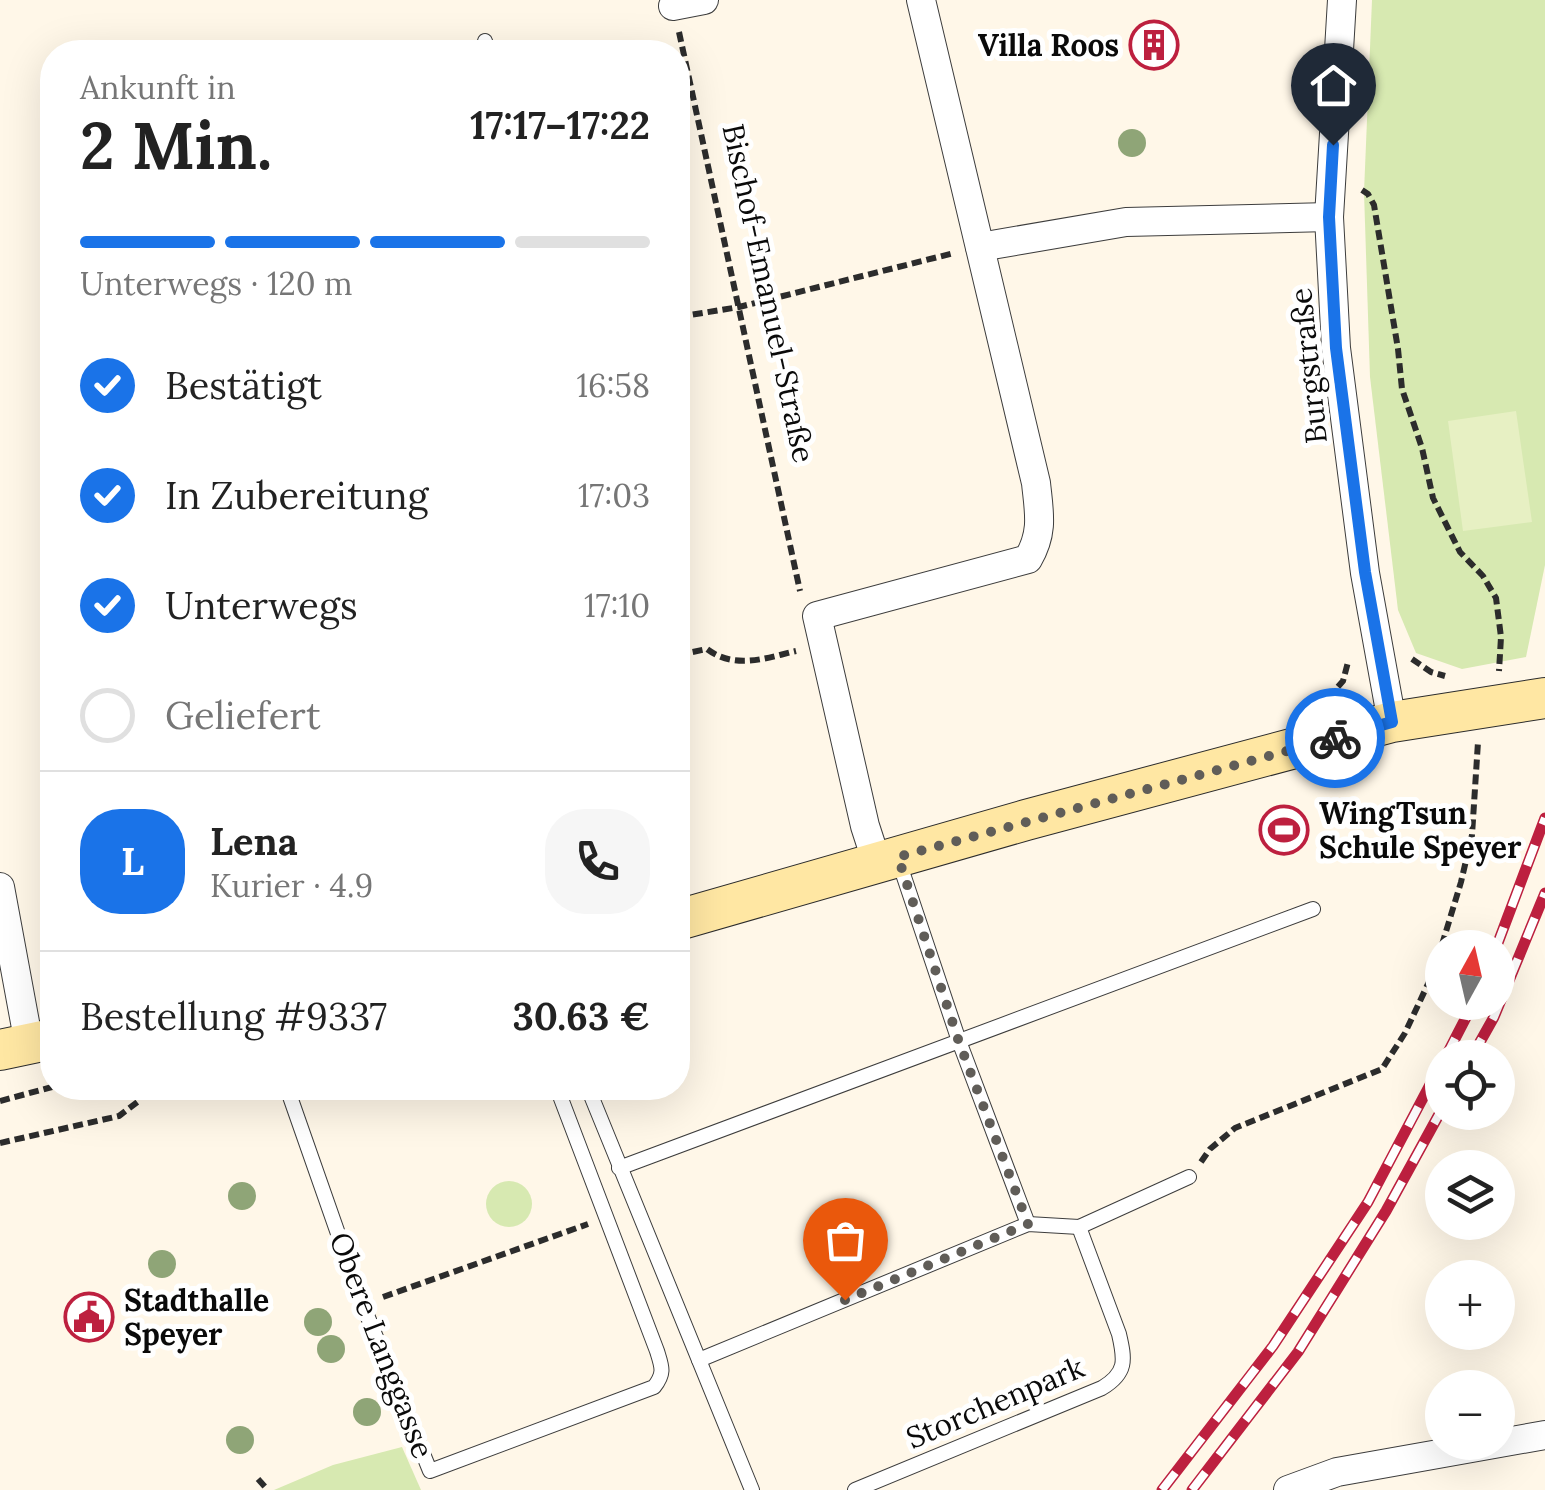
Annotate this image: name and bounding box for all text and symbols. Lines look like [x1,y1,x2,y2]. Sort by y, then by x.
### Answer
building icon: Villa Roos [1128,19,1180,71]
place label: Villa Roos [978,26,1119,64]
pin [1291,43,1376,146]
icon: home [1306,58,1361,113]
text: Ankunft in [80,67,236,108]
text: 17:17–17:22 [470,101,650,149]
text: 2 Min. [80,104,272,187]
street label: Bischof-Emanuel-Straße [715,120,823,466]
text: Unterwegs · 120 m [80,263,353,304]
street label: Burgstraße [1281,286,1336,446]
icon: check [80,358,135,413]
text: Bestätigt [165,361,322,409]
text: 16:58 [576,365,650,406]
icon: check [80,468,135,523]
text: In Zubereitung [165,471,429,519]
text: 17:03 [578,475,650,516]
icon: check [80,578,135,633]
text: Unterwegs [165,581,358,629]
text: 17:10 [584,585,650,626]
courier [1285,688,1385,788]
text: Geliefert [165,691,321,739]
icon: bike [1308,711,1363,766]
place label: WingTsun Schule Speyer [1319,794,1522,867]
sports icon: WingTsun Schule Speyer [1258,804,1310,856]
button: phone [545,809,650,914]
text: Lena [210,817,298,865]
text: L [121,837,144,885]
text: Kurier · 4.9 [210,865,373,906]
north arrow [1425,930,1515,1020]
map controls [1425,930,1515,1460]
text: Bestellung #9337 [80,992,387,1040]
text: 30.63 € [512,992,650,1040]
button: locate [1425,1040,1515,1130]
button: layers [1425,1150,1515,1240]
pin [803,1198,888,1301]
icon: bag [818,1213,873,1268]
street label: Obere Langgasse [321,1227,443,1464]
button: + [1425,1260,1515,1350]
place label: Stadthalle Speyer [124,1281,269,1354]
public building icon: Stadthalle Speyer [63,1291,115,1343]
street label: Storchenpark [900,1347,1090,1457]
button: − [1425,1370,1515,1460]

